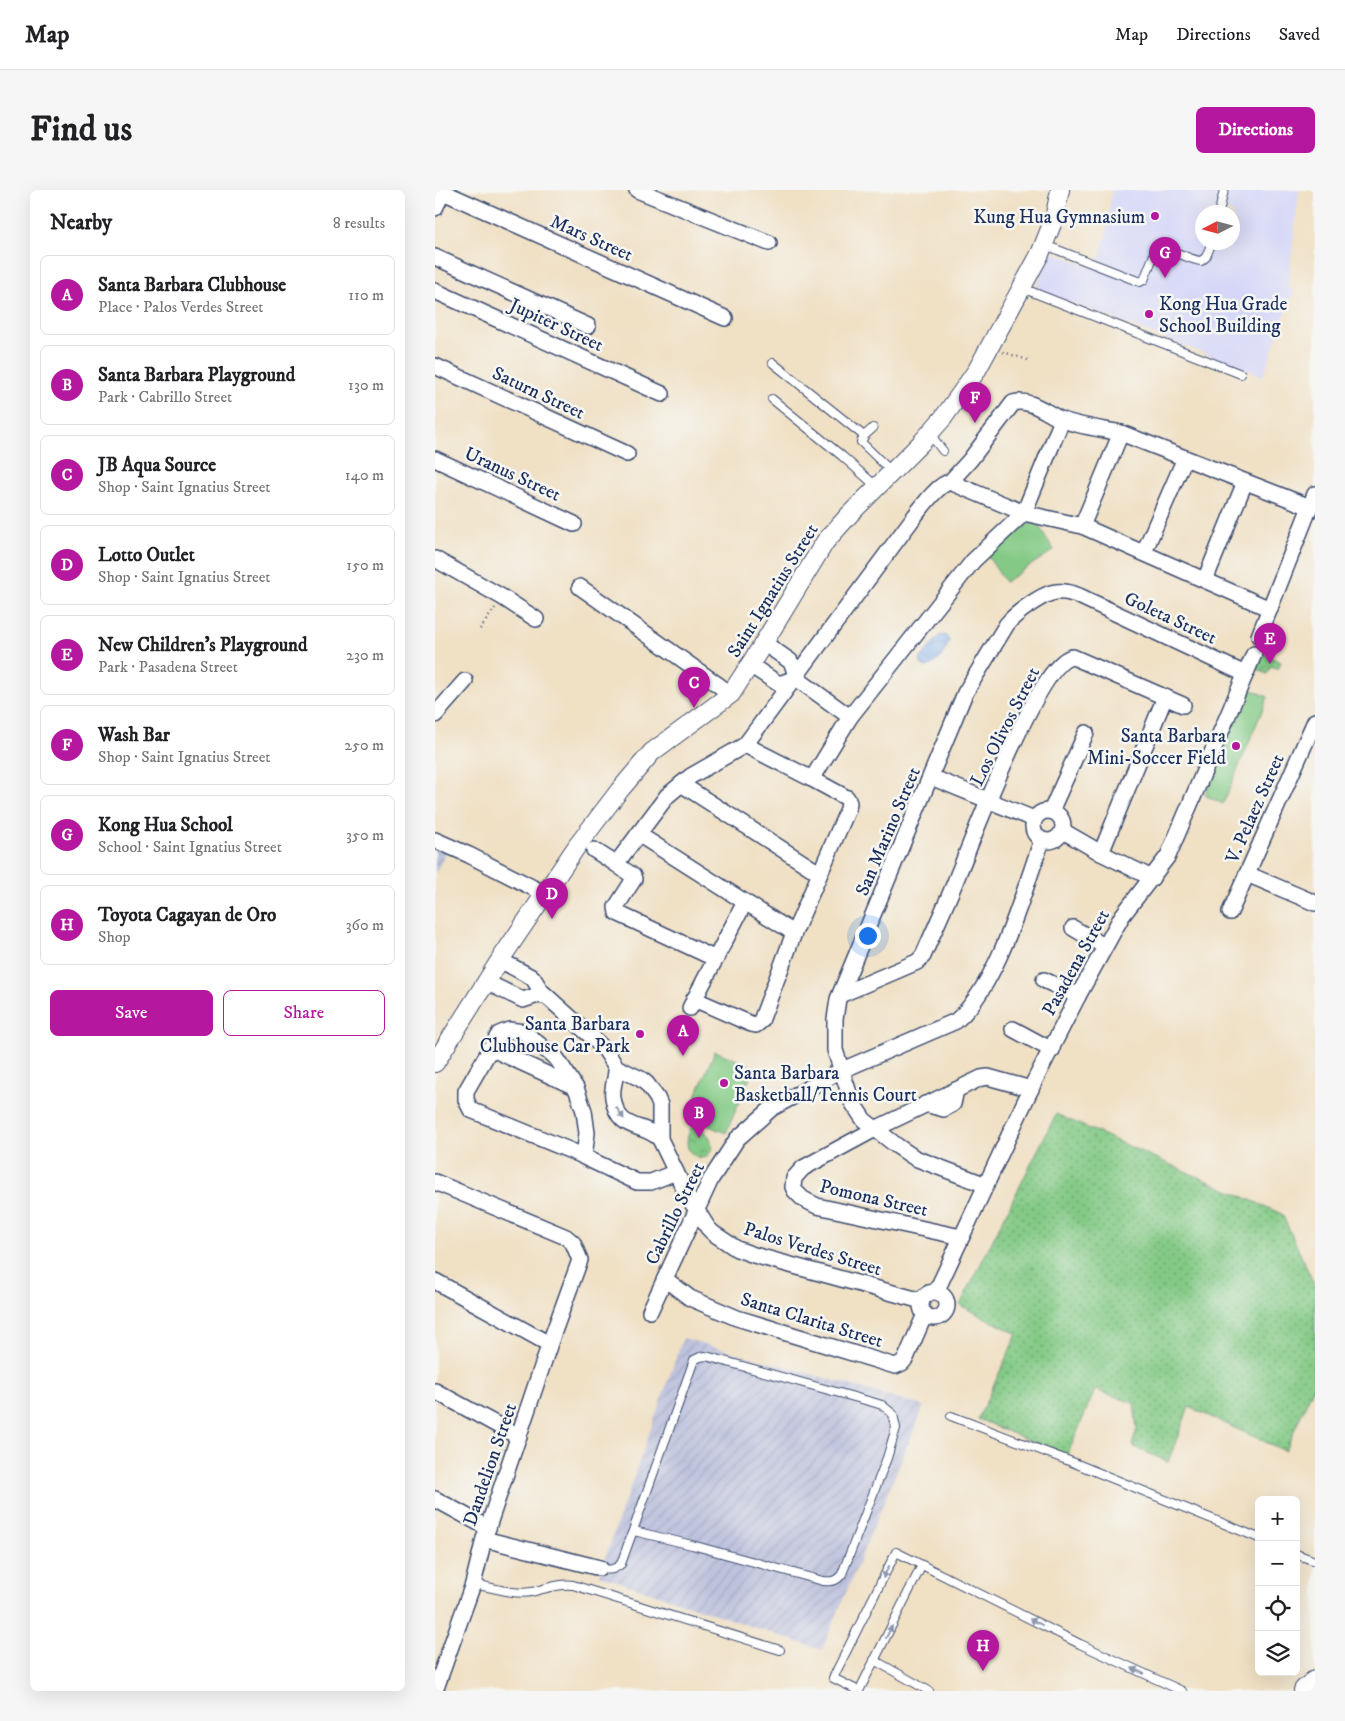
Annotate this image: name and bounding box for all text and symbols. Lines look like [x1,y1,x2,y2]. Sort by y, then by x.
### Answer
text: Map [25,20,69,50]
text: Map [1115,24,1148,46]
text: Directions [1176,24,1251,46]
text: Saved [1279,24,1320,46]
button: Directions [1196,107,1315,153]
text: Find us [30,108,132,152]
north arrow [1195,205,1240,250]
place label: Kung Hua Gymnasium [973,206,1145,229]
text: Nearby [50,210,112,236]
street label: Mars Street [547,210,636,267]
marker: Kung Hua Gymnasium [1149,210,1161,222]
text: 8 results [333,213,385,233]
pin: G [1149,237,1181,278]
text: Santa Barbara Clubhouse [98,274,286,297]
text: A [62,285,72,305]
text: 110 m [348,285,384,305]
street label: Jupiter Street [504,293,607,357]
place label: Kong Hua Grade School Building [1159,293,1288,338]
text: Place · Palos Verdes Street [98,297,263,317]
marker: Kong Hua Grade School Building [1143,308,1155,320]
street label: Saturn Street [489,362,588,425]
text: Santa Barbara Playground [98,364,295,387]
text: B [62,375,72,395]
text: 130 m [348,375,384,395]
pin: F [959,382,991,423]
text: Park · Cabrillo Street [98,387,232,407]
street label: Uranus Street [461,442,564,507]
text: JB Aqua Source [98,454,216,477]
text: C [62,465,72,485]
text: 140 m [345,465,384,485]
text: Shop · Saint Ignatius Street [98,477,270,497]
street label: Saint Ignatius Street [723,520,824,662]
text: Lotto Outlet [98,544,195,567]
text: D [61,555,73,575]
text: 150 m [346,555,384,575]
text: Shop · Saint Ignatius Street [98,567,270,587]
street label: Goleta Street [1121,587,1220,650]
pin: E [1254,623,1286,664]
text: New Children's Playground [98,634,307,657]
text: E [61,645,73,665]
text: 230 m [346,645,384,665]
text: Park · Pasadena Street [98,657,238,677]
street label: Los Olivos Street [966,663,1045,790]
pin: C [678,667,710,708]
text: Wash Bar [98,724,170,747]
place label: Santa Barbara Mini-Soccer Field [1087,725,1227,770]
text: F [62,735,72,755]
text: 250 m [344,735,384,755]
marker: Santa Barbara Mini-Soccer Field [1230,740,1242,752]
text: Shop · Saint Ignatius Street [98,747,270,767]
street label: V. Pelaez Street [1221,750,1290,868]
street label: San Marino Street [851,764,926,899]
text: Kong Hua School [98,814,233,837]
text: G [61,825,73,845]
text: 350 m [346,825,384,845]
text: School · Saint Ignatius Street [98,837,282,857]
pin: D [536,878,568,919]
text: Toyota Cagayan de Oro [98,904,276,927]
street label: Pasadena Street [1038,906,1115,1020]
text: H [60,915,74,935]
text: 360 m [346,915,384,935]
your location [855,923,881,949]
text: Shop [98,927,131,947]
button: Save [50,990,213,1036]
button: Share [223,990,385,1036]
place label: Santa Barbara Clubhouse Car Park [480,1013,631,1058]
pin: A [667,1015,699,1056]
marker: Santa Barbara Clubhouse Car Park [634,1028,646,1040]
place label: Santa Barbara Basketball/Tennis Court [734,1062,917,1107]
marker: Santa Barbara Basketball/Tennis Court [718,1077,730,1089]
pin: B [683,1097,715,1138]
one-way arrow [615,1106,624,1120]
street label: Cabrillo Street [641,1159,710,1269]
street label: Pomona Street [817,1175,930,1222]
street label: Palos Verdes Street [741,1218,884,1281]
street label: Santa Clarita Street [738,1288,885,1353]
street label: Dandelion Street [459,1400,522,1529]
map controls [1255,1496,1300,1676]
button: + [1255,1496,1300,1541]
button: − [1255,1541,1300,1586]
one-way arrow [882,1565,890,1579]
button: locate [1255,1586,1300,1631]
one-way arrow [1029,1618,1043,1626]
one-way arrow [885,1625,893,1639]
pin: H [967,1630,999,1671]
button: layers [1255,1631,1300,1676]
one-way arrow [1131,1666,1145,1674]

